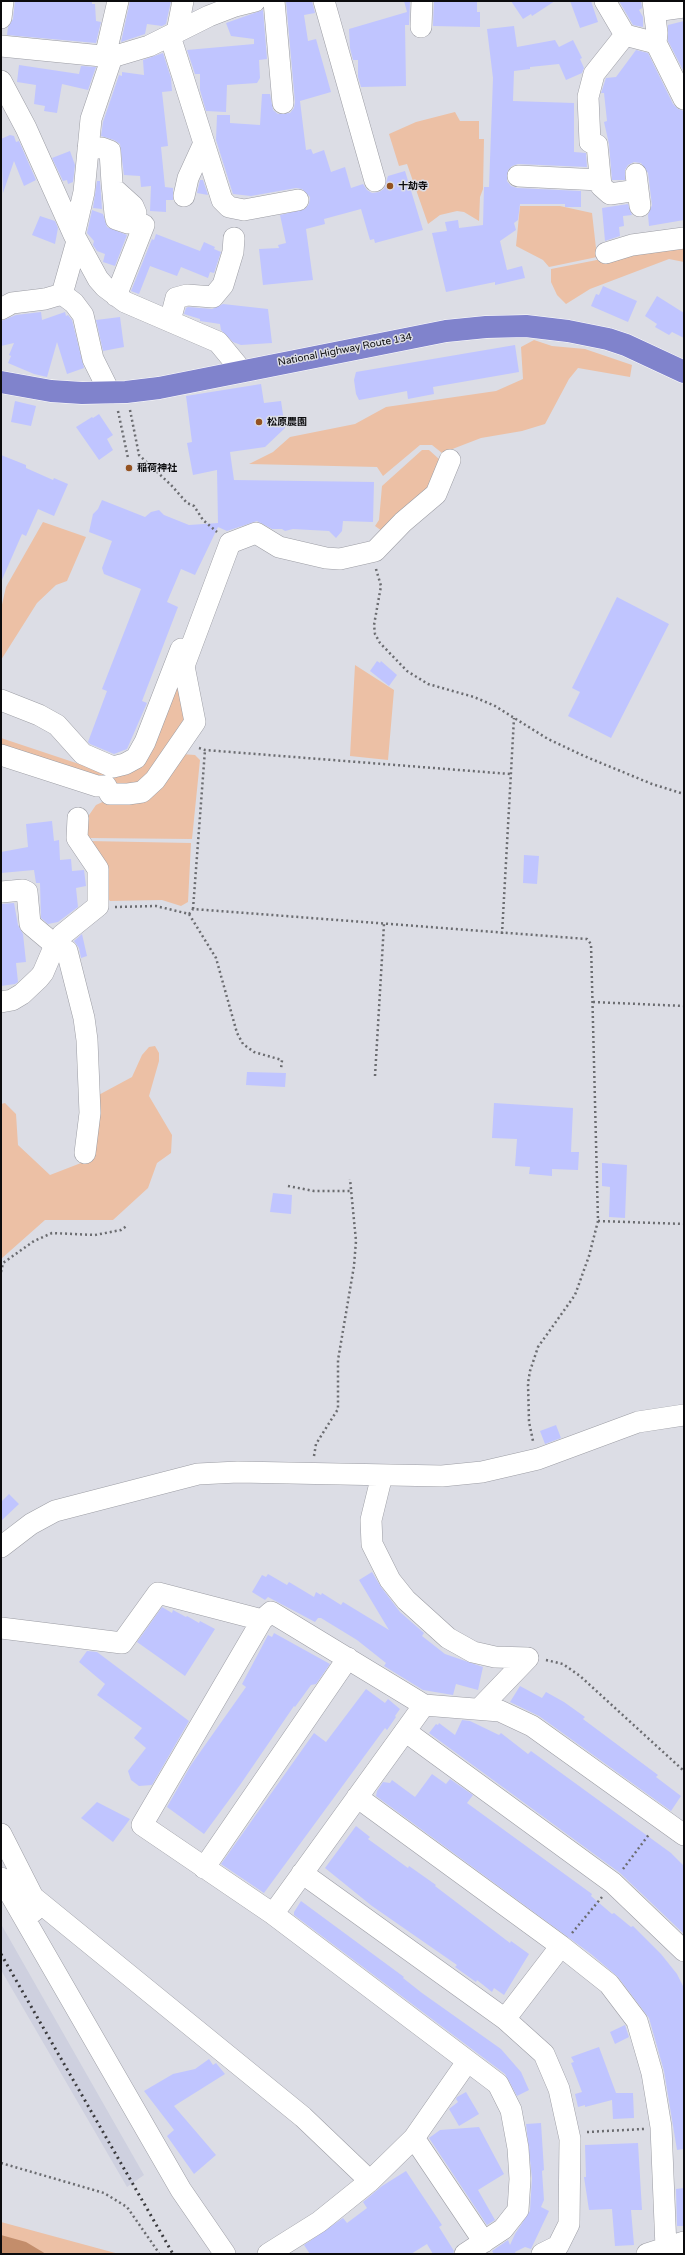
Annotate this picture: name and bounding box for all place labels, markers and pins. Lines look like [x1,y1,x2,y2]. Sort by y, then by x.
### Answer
place label: 十劫寺 [398,180,428,192]
marker: 十劫寺 [385,181,395,191]
place label: 松原農園 [267,416,307,428]
marker: 松原農園 [254,417,264,427]
place label: 稲荷神社 [137,462,177,474]
marker: 稲荷神社 [124,463,134,473]

